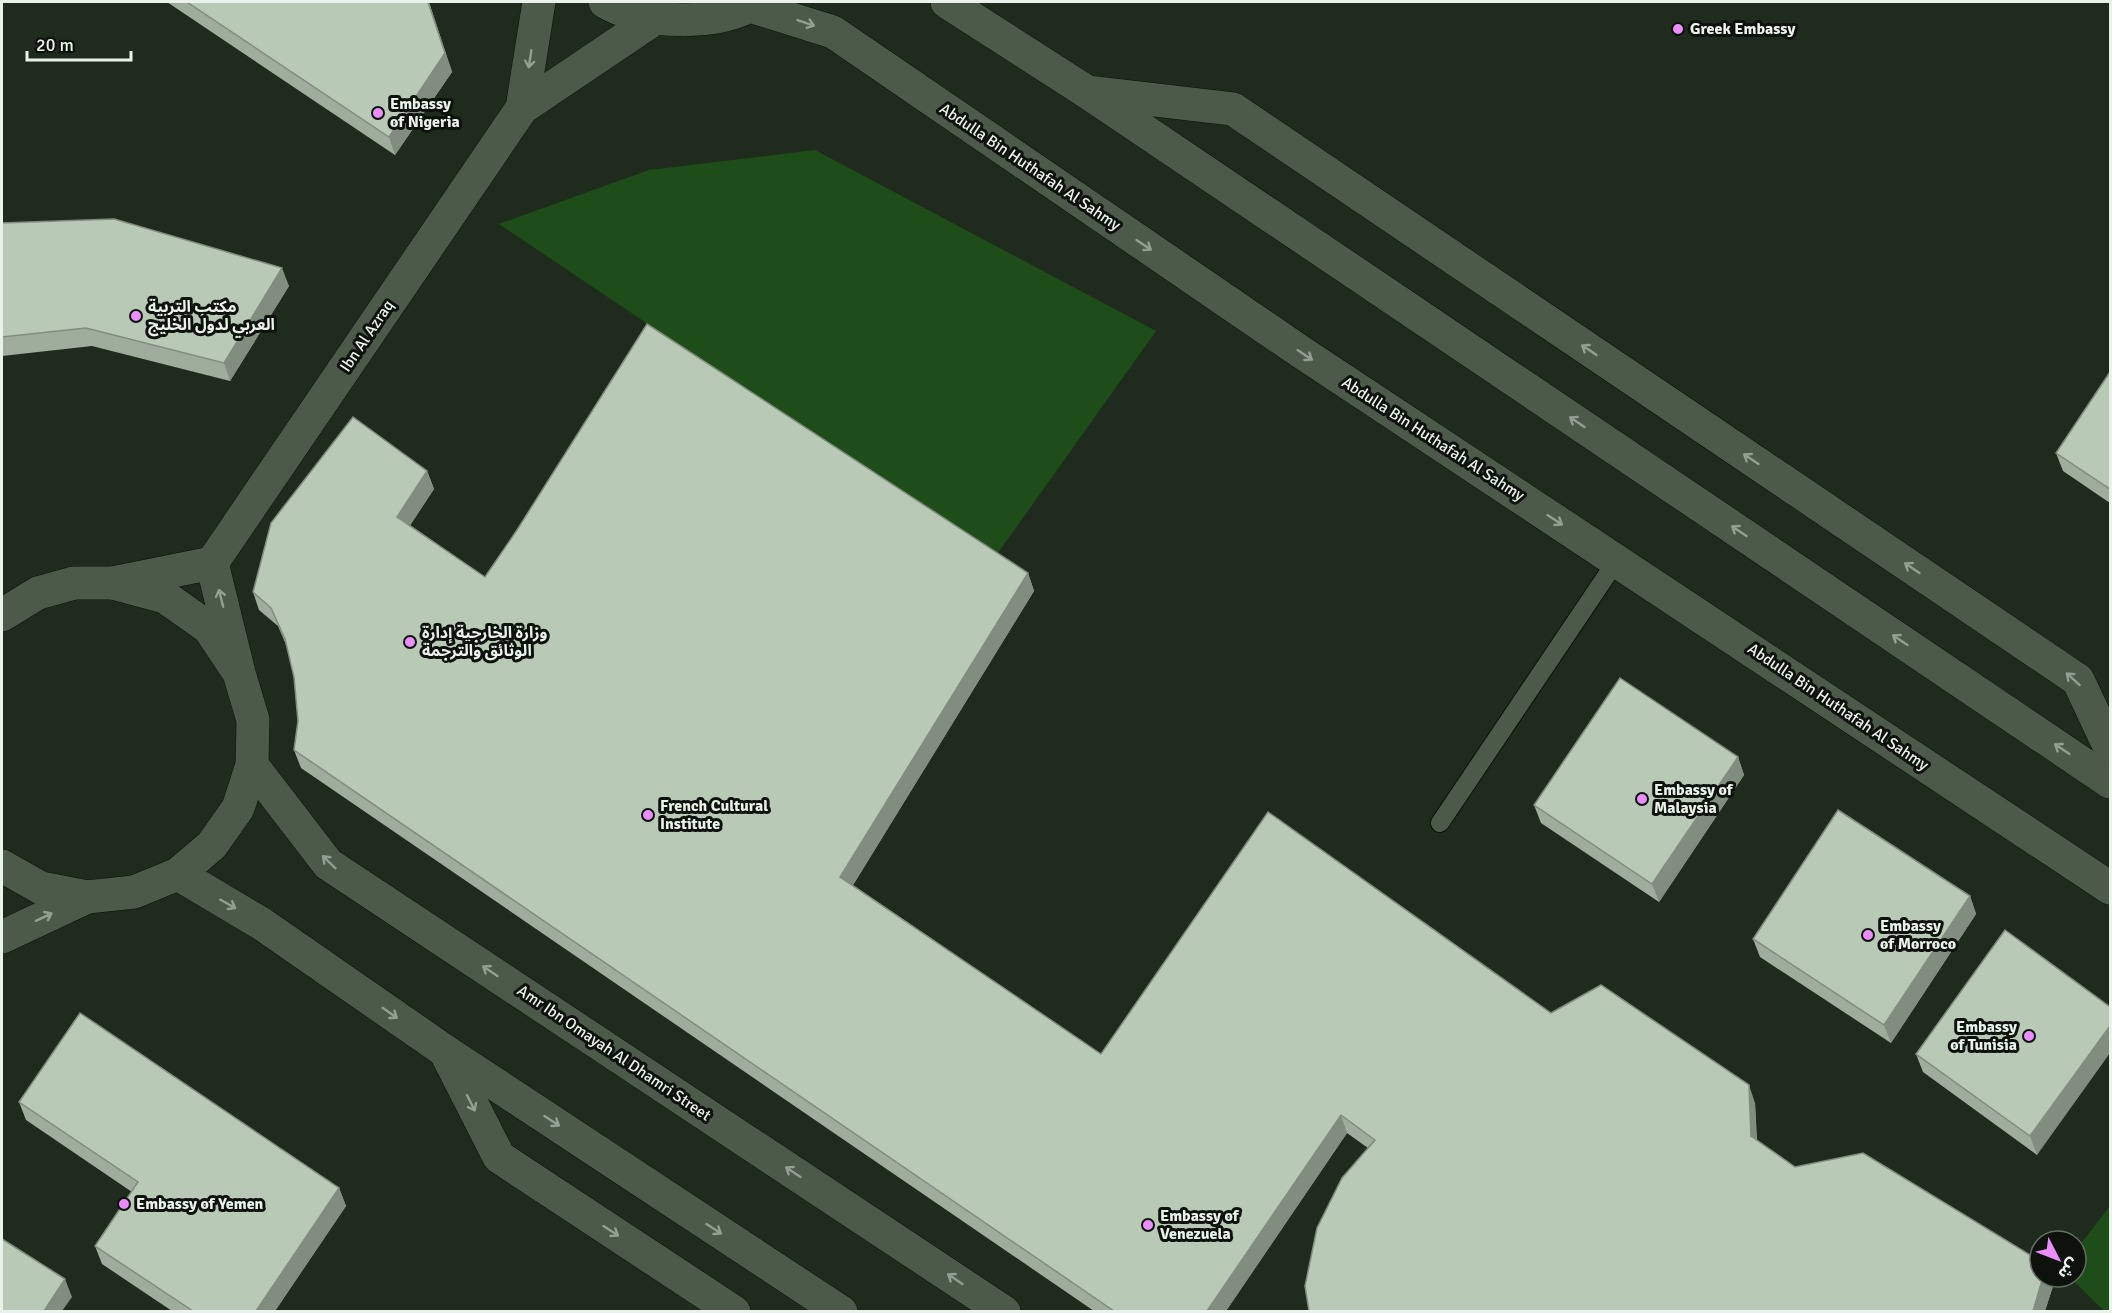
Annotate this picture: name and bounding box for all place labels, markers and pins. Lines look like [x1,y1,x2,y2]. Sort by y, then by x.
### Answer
place label: Greek Embassy [1690,19,1795,39]
marker: Greek Embassy [1671,22,1685,36]
place label: Embassy of Nigeria [390,94,460,132]
marker: Embassy of Nigeria [371,106,385,120]
place label: مكتب التربية العربي لدول الخليج [148,297,275,338]
marker: مكتب التربية العربي لدول الخليج [129,309,143,323]
place label: وزارة الخارجية إدارة الوثائق والترجمة [422,623,547,661]
marker: وزارة الخارجية إدارة الوثائق والترجمة [403,635,417,649]
place label: Embassy of Malaysia [1654,780,1734,818]
marker: Embassy of Malaysia [1635,792,1649,806]
place label: French Cultural Institute [660,796,768,834]
marker: French Cultural Institute [641,808,655,822]
place label: Embassy of Morroco [1880,916,1956,954]
marker: Embassy of Morroco [1861,928,1875,942]
place label: Embassy of Tunisia [1950,1017,2017,1055]
marker: Embassy of Tunisia [2022,1029,2036,1043]
place label: Embassy of Yemen [136,1194,264,1214]
marker: Embassy of Yemen [117,1197,131,1211]
place label: Embassy of Venezuela [1160,1206,1240,1244]
marker: Embassy of Venezuela [1141,1218,1155,1232]

